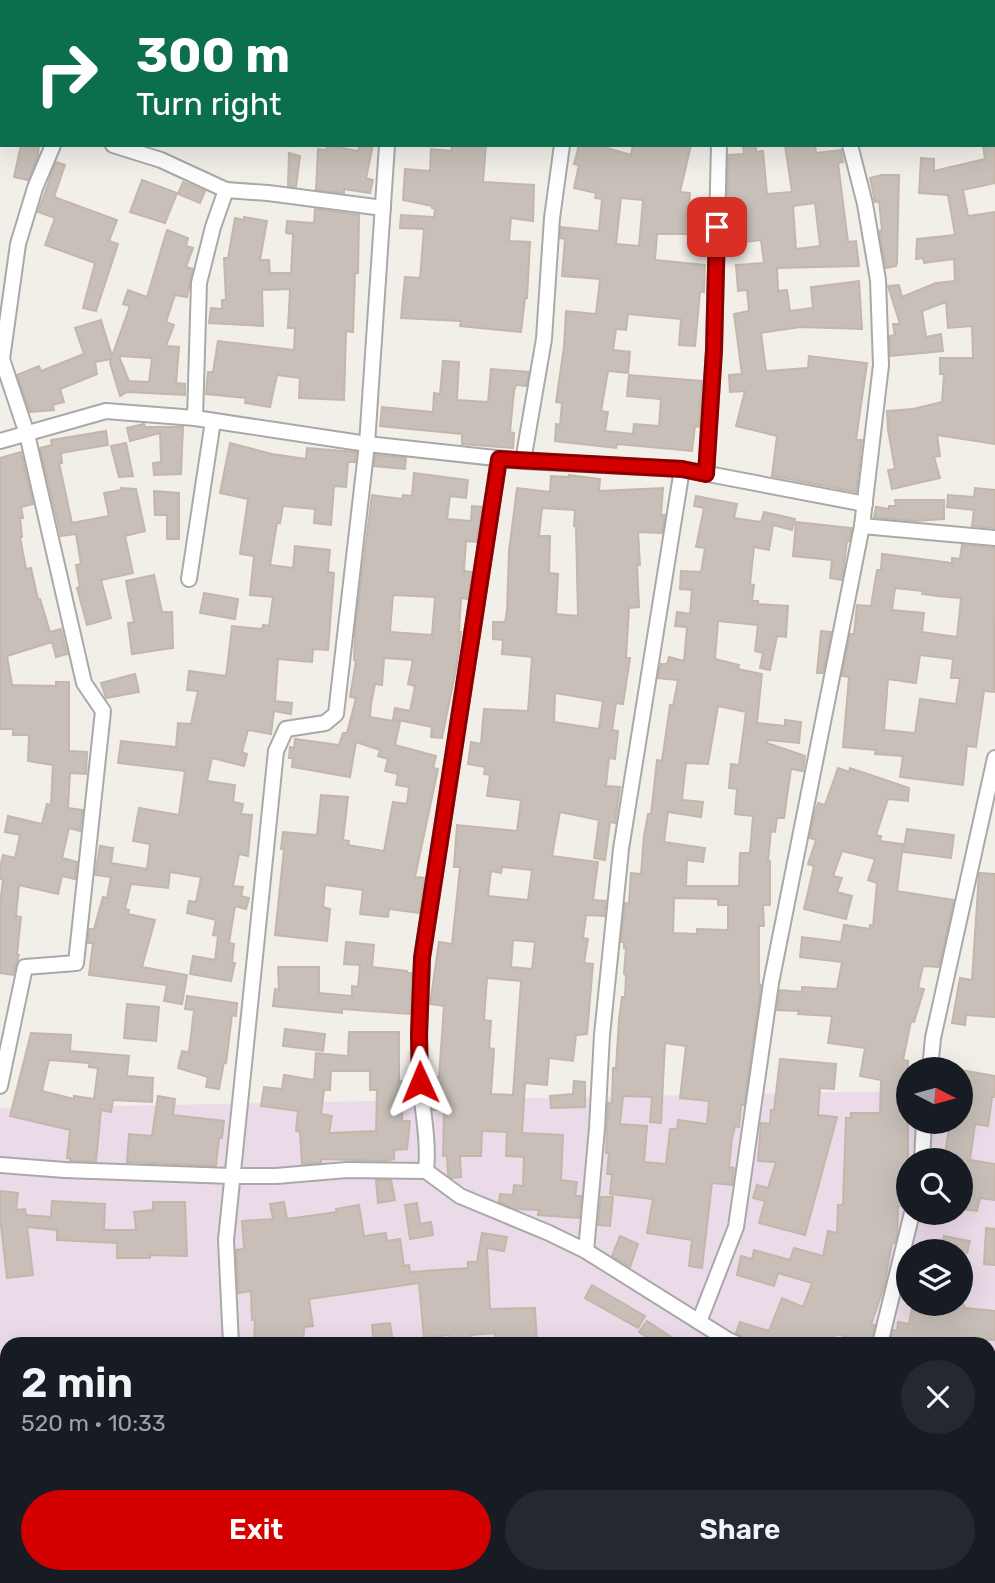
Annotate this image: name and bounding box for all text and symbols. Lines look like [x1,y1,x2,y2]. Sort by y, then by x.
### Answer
text: 300 m [136,26,290,84]
icon: right [21,28,112,119]
text: Turn right [136,85,281,123]
pin [687,197,747,257]
icon: arrive [698,208,736,246]
position arrow [383,1045,457,1119]
north arrow [896,1057,973,1134]
map controls [896,1057,973,1316]
button: search [896,1148,973,1225]
button: layers [896,1239,973,1316]
text: 2 min [21,1358,133,1408]
button: close [901,1360,975,1434]
text: 520 m · 10:33 [21,1409,166,1437]
button: Exit [21,1490,491,1570]
button: Share [505,1490,975,1570]

